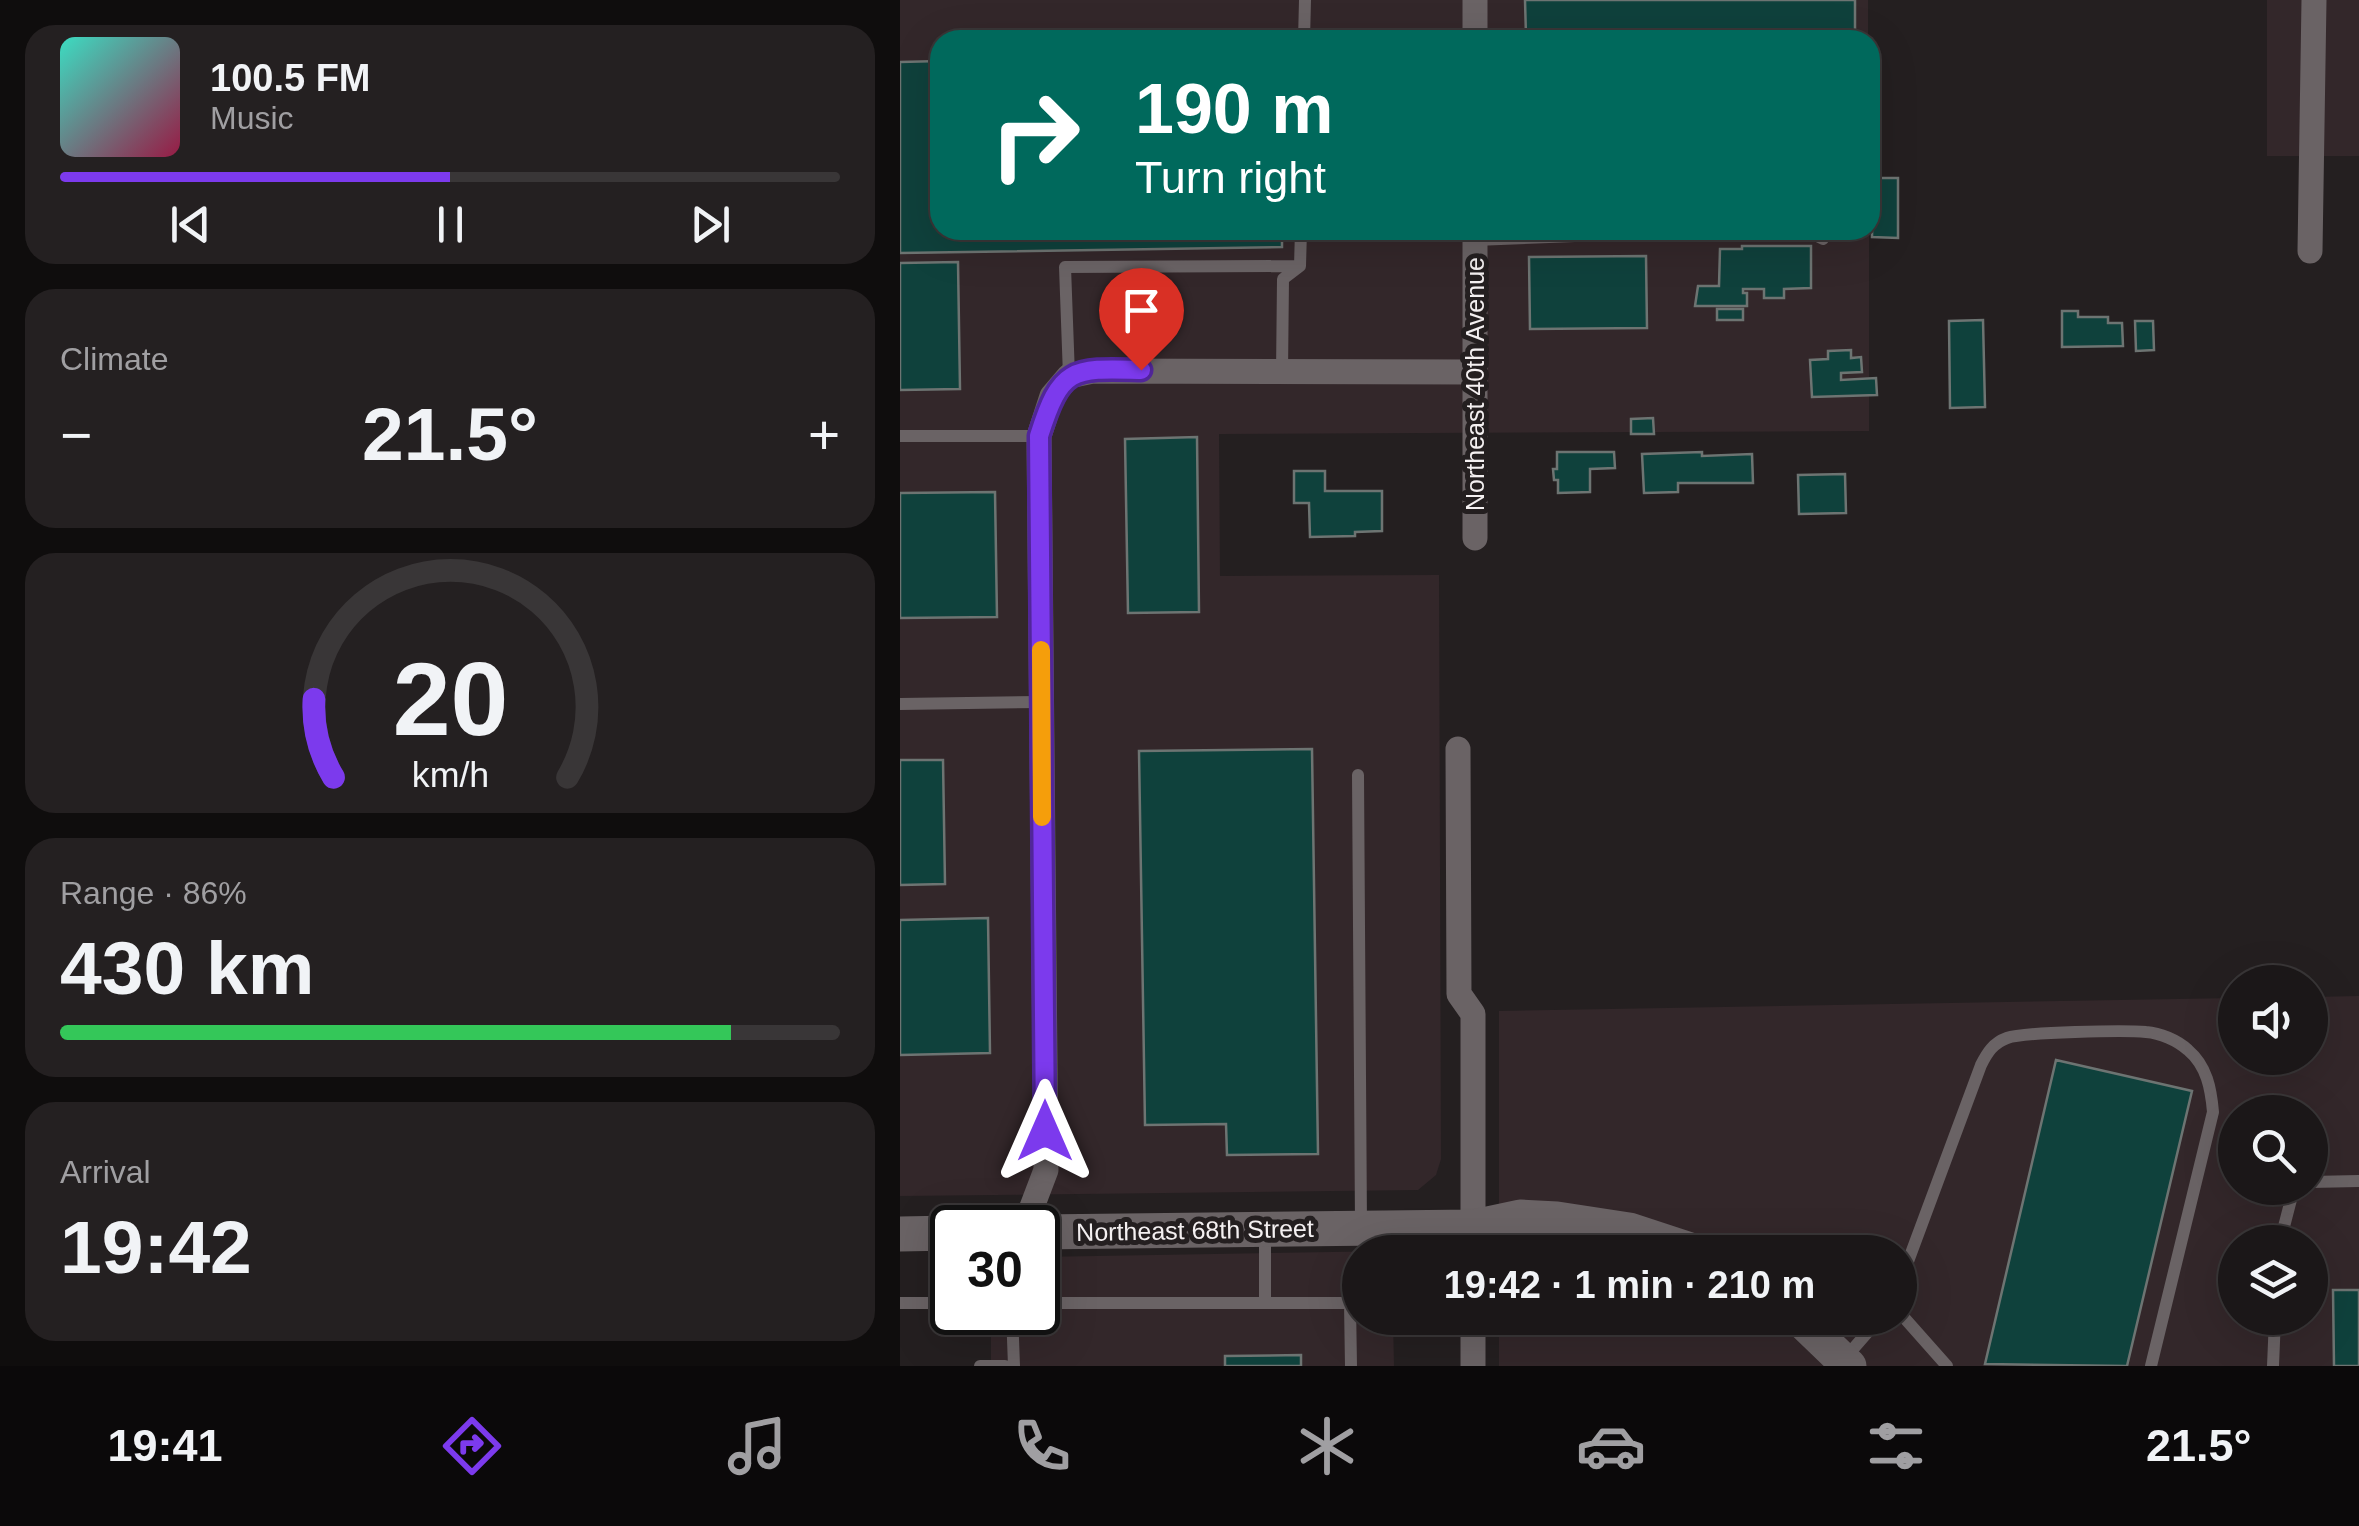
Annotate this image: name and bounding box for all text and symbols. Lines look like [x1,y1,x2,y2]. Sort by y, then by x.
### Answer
text: 100.5 FM [210,57,371,99]
icon: right [970,70,1100,200]
text: 190 m [1135,70,1333,148]
text: Music [210,100,294,136]
text: Turn right [1135,152,1326,203]
icon: previous [163,197,218,252]
icon: pause [423,197,478,252]
icon: next [683,197,738,252]
street label: Northeast 40th Avenue [1461,257,1489,511]
pin [1099,268,1184,371]
icon: arrive [1114,283,1169,338]
text: Climate [60,341,168,377]
text: 21.5° [362,392,538,476]
text: − [60,404,92,466]
text: + [808,404,840,466]
text: 20 [392,641,508,757]
text: km/h [411,755,489,795]
text: Range · 86% [60,875,247,911]
text: 430 km [60,926,314,1010]
map controls [2218,965,2328,1335]
button: sound [2218,965,2328,1075]
position arrow [993,1079,1097,1183]
button: search [2218,1095,2328,1205]
text: Arrival [60,1154,151,1190]
text: 19:42 [60,1205,252,1289]
speed limit sign: 30 [930,1205,1060,1335]
street label: Northeast 68th Street [1076,1214,1314,1246]
button: layers [2218,1225,2328,1335]
text: 19:42 · 1 min · 210 m [1444,1264,1815,1306]
icon: directions [437,1411,507,1481]
icon: music [722,1411,792,1481]
icon: phone [1007,1411,1077,1481]
icon: climate [1292,1411,1362,1481]
icon: car [1576,1411,1646,1481]
icon: filters [1861,1411,1931,1481]
text: 19:41 [107,1420,222,1471]
text: 21.5° [2146,1420,2252,1471]

